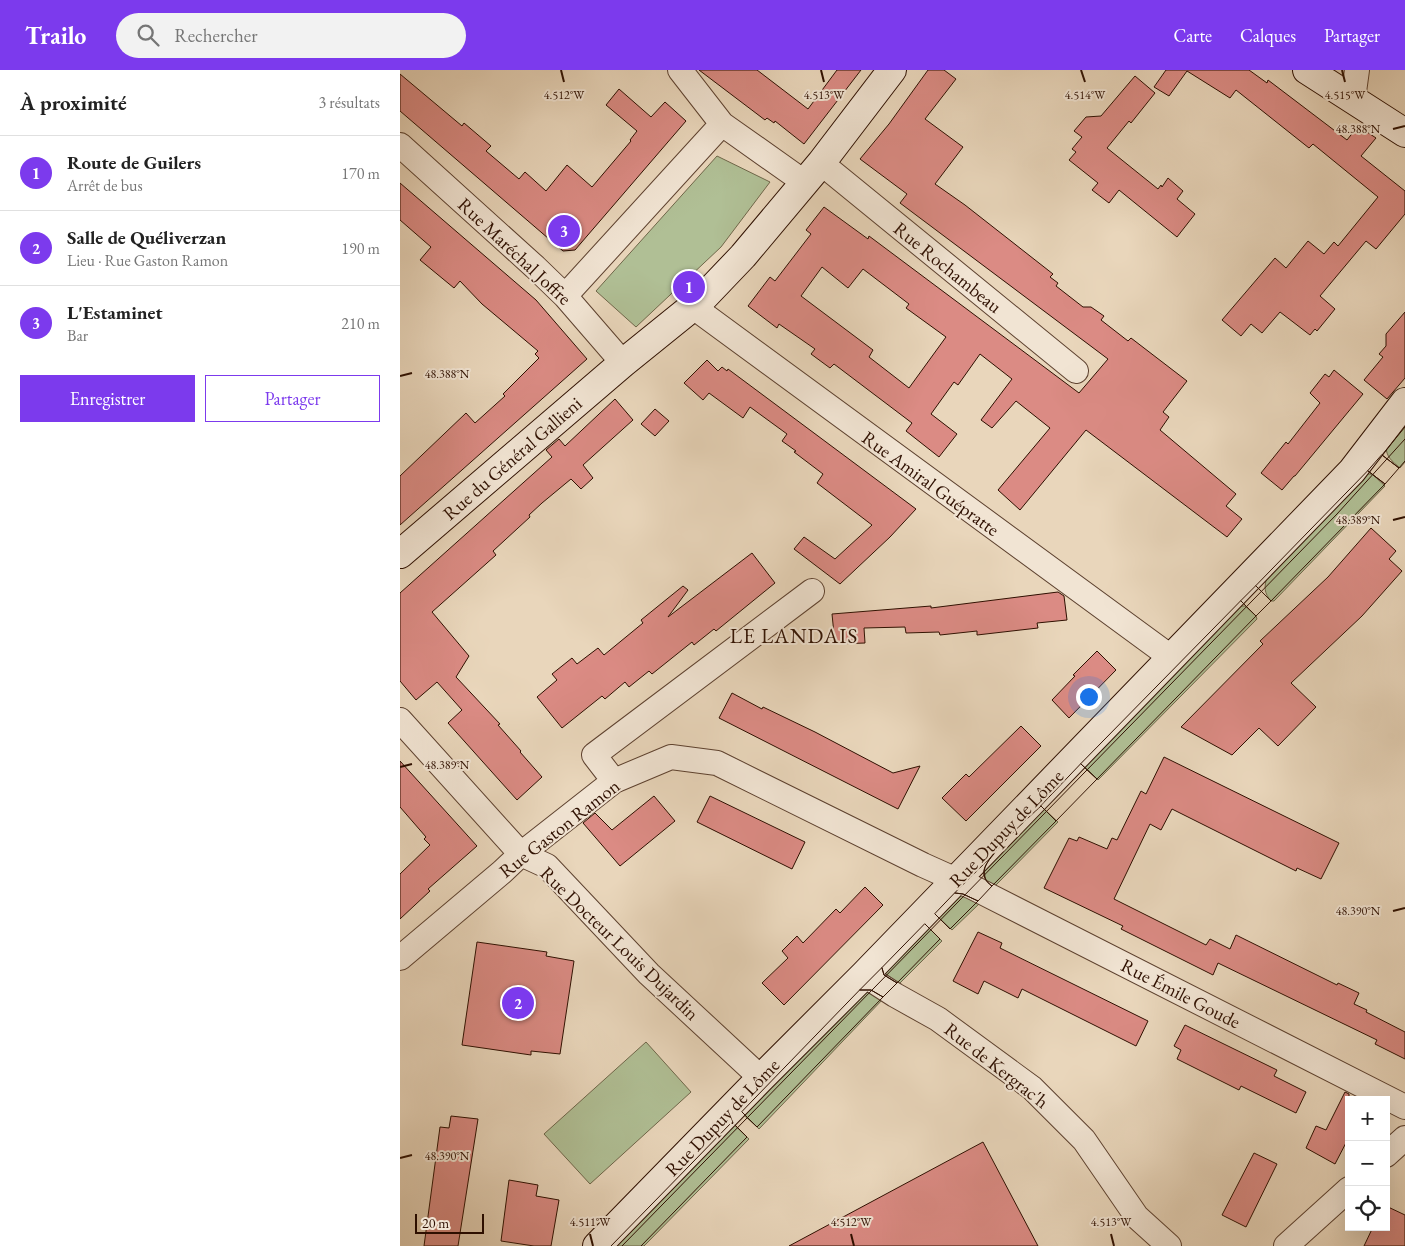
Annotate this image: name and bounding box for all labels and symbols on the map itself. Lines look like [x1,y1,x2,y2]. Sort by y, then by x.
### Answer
text: 4.512°W [544,87,585,103]
text: 4.513°W [804,87,845,103]
text: 4.514°W [1065,87,1106,103]
text: 4.515°W [1325,87,1366,103]
text: 48.388°N [1336,121,1381,137]
street label: Rue Maréchal Joffre [452,192,577,311]
pin: 3 [548,212,580,250]
street label: Rue Rochambeau [888,216,1007,319]
pin: 1 [673,268,705,306]
text: 48.388°N [425,366,470,382]
street label: Rue du Général Gallieni [438,391,587,526]
street label: Rue Amiral Guépratte [857,425,1004,542]
text: 48.389°N [1336,512,1381,528]
district label: LE LANDAIS [730,622,858,649]
your location [1076,684,1102,710]
text: 48.389°N [425,757,470,773]
street label: Rue Dupuy de Lôme [944,764,1069,893]
street label: Rue Gaston Ramon [494,773,625,883]
street label: Rue Docteur Louis Dujardin [535,861,704,1026]
text: 48.390°N [1336,903,1381,919]
street label: Rue Émile Goude [1117,953,1245,1034]
pin: 2 [502,984,534,1022]
street label: Rue de Kergrac'h [939,1017,1054,1114]
street label: Rue Dupuy de Lôme [660,1053,785,1182]
text: 48.390°N [425,1148,470,1164]
scale bar [415,1211,484,1234]
text: 4.511°W [570,1214,611,1230]
text: 4.512°W [831,1214,872,1230]
text: 4.513°W [1091,1214,1132,1230]

